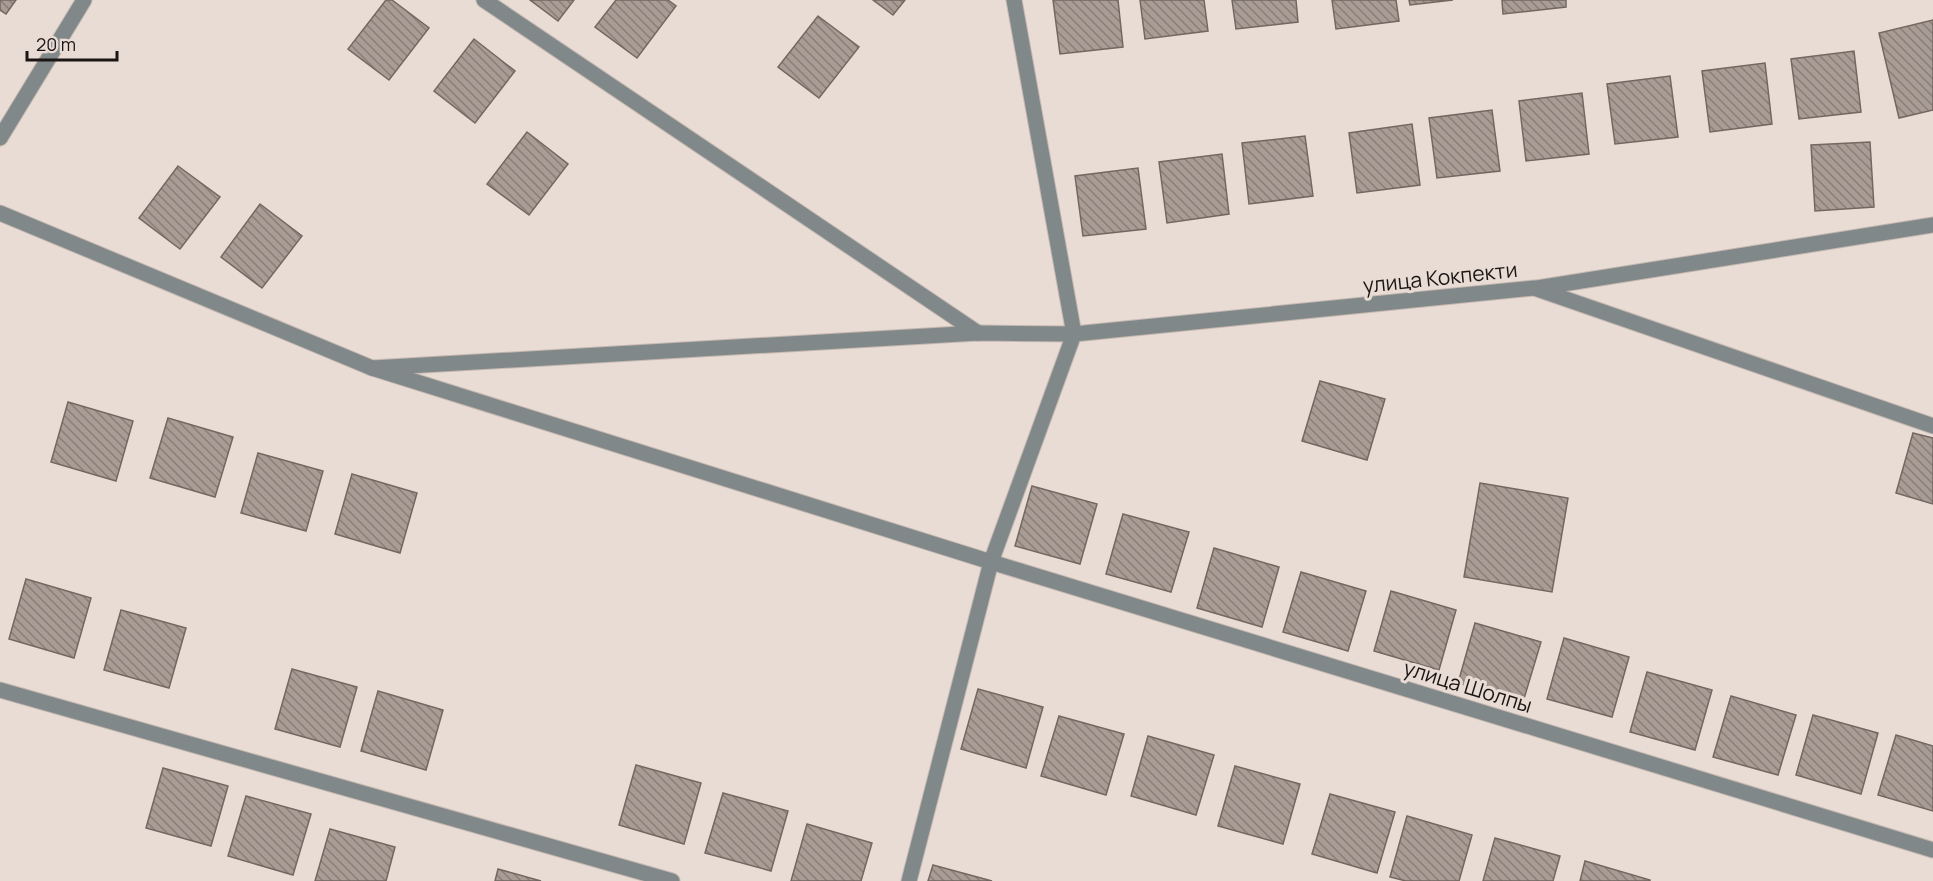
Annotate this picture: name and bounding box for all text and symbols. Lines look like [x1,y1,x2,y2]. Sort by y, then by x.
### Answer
scale bar [27,24,117,62]
text: 20 m [36,32,76,56]
street label: улица Кокпекти [1361,255,1519,299]
street label: улица Шолпы [1400,653,1536,719]

